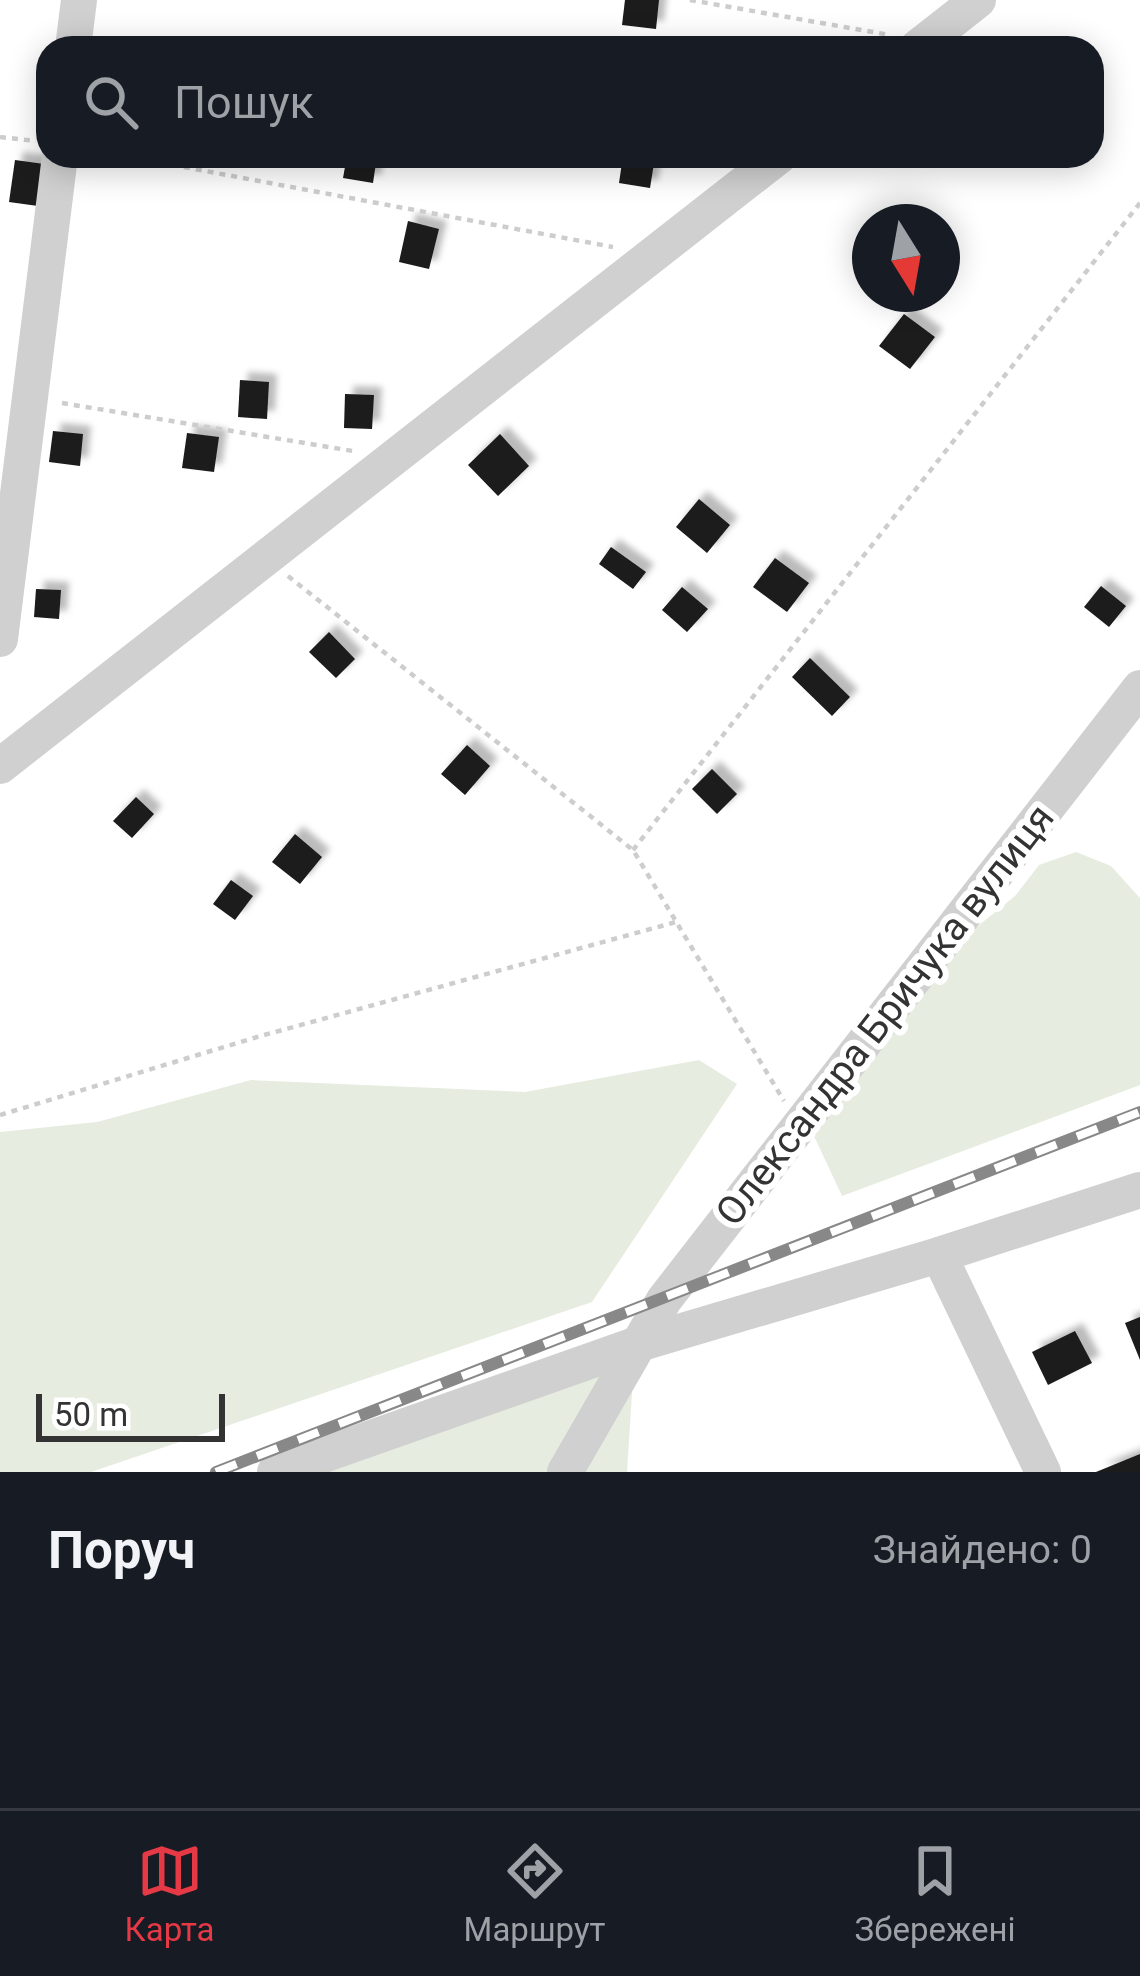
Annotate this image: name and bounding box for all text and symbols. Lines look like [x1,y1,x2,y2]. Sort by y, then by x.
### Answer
search box [36,36,1104,168]
icon: search [78,69,144,135]
text: Пошук [174,76,314,129]
north arrow [852,204,960,312]
street label: Олександра Бричука вулиця [706,795,1064,1235]
scale bar [36,1388,225,1441]
text: 50 m [54,1395,128,1434]
text: Поруч [48,1521,195,1580]
text: Знайдено: 0 [873,1527,1092,1573]
tab: Карта [125,1838,215,1949]
tab: Маршрут [464,1838,605,1949]
tab: Збережені [855,1838,1015,1949]

